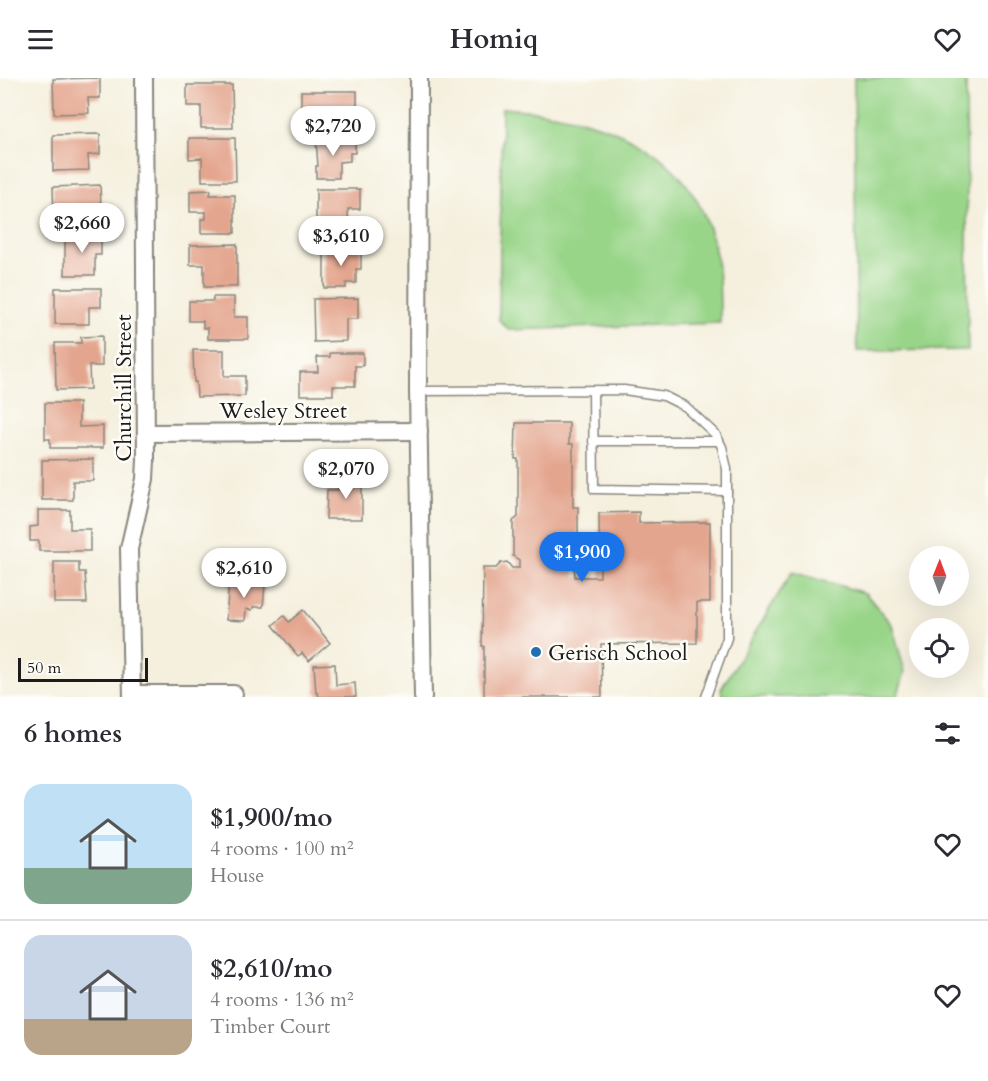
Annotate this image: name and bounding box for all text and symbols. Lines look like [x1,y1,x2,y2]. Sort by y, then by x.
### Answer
text: Homiq [450,21,538,58]
icon: menu [24,23,57,56]
icon: heart [931,23,964,56]
pin: $2,720 [284,106,382,157]
text: $2,720 [304,112,362,139]
pin: $2,660 [33,203,131,254]
text: $2,660 [53,209,111,236]
pin: $3,610 [292,216,390,267]
text: $3,610 [312,222,370,249]
street label: Churchill Street [109,314,139,462]
street label: Wesley Street [218,396,347,426]
pin: $2,070 [297,449,395,500]
text: $2,070 [317,455,375,482]
pin: $1,900 [533,532,631,583]
text: $1,900 [553,538,611,565]
north arrow [909,546,969,606]
map controls [909,546,969,678]
pin: $2,610 [195,548,293,599]
text: $2,610 [215,554,273,581]
button: locate [909,618,969,678]
place label: Gerisch School [548,638,688,668]
marker: Gerisch School [529,645,543,659]
scale bar [18,655,148,682]
text: 50 m [27,657,61,679]
text: 6 homes [24,716,122,751]
icon: filters [931,717,964,750]
text: $1,900/mo [210,800,333,835]
icon: home [72,808,144,880]
icon: heart [931,828,964,861]
text: 4 rooms · 100 m² [210,835,354,862]
text: House [210,862,264,889]
text: $2,610/mo [210,951,333,986]
icon: home [72,959,144,1031]
icon: heart [931,979,964,1012]
text: 4 rooms · 136 m² [210,986,354,1013]
text: Timber Court [210,1013,330,1040]

